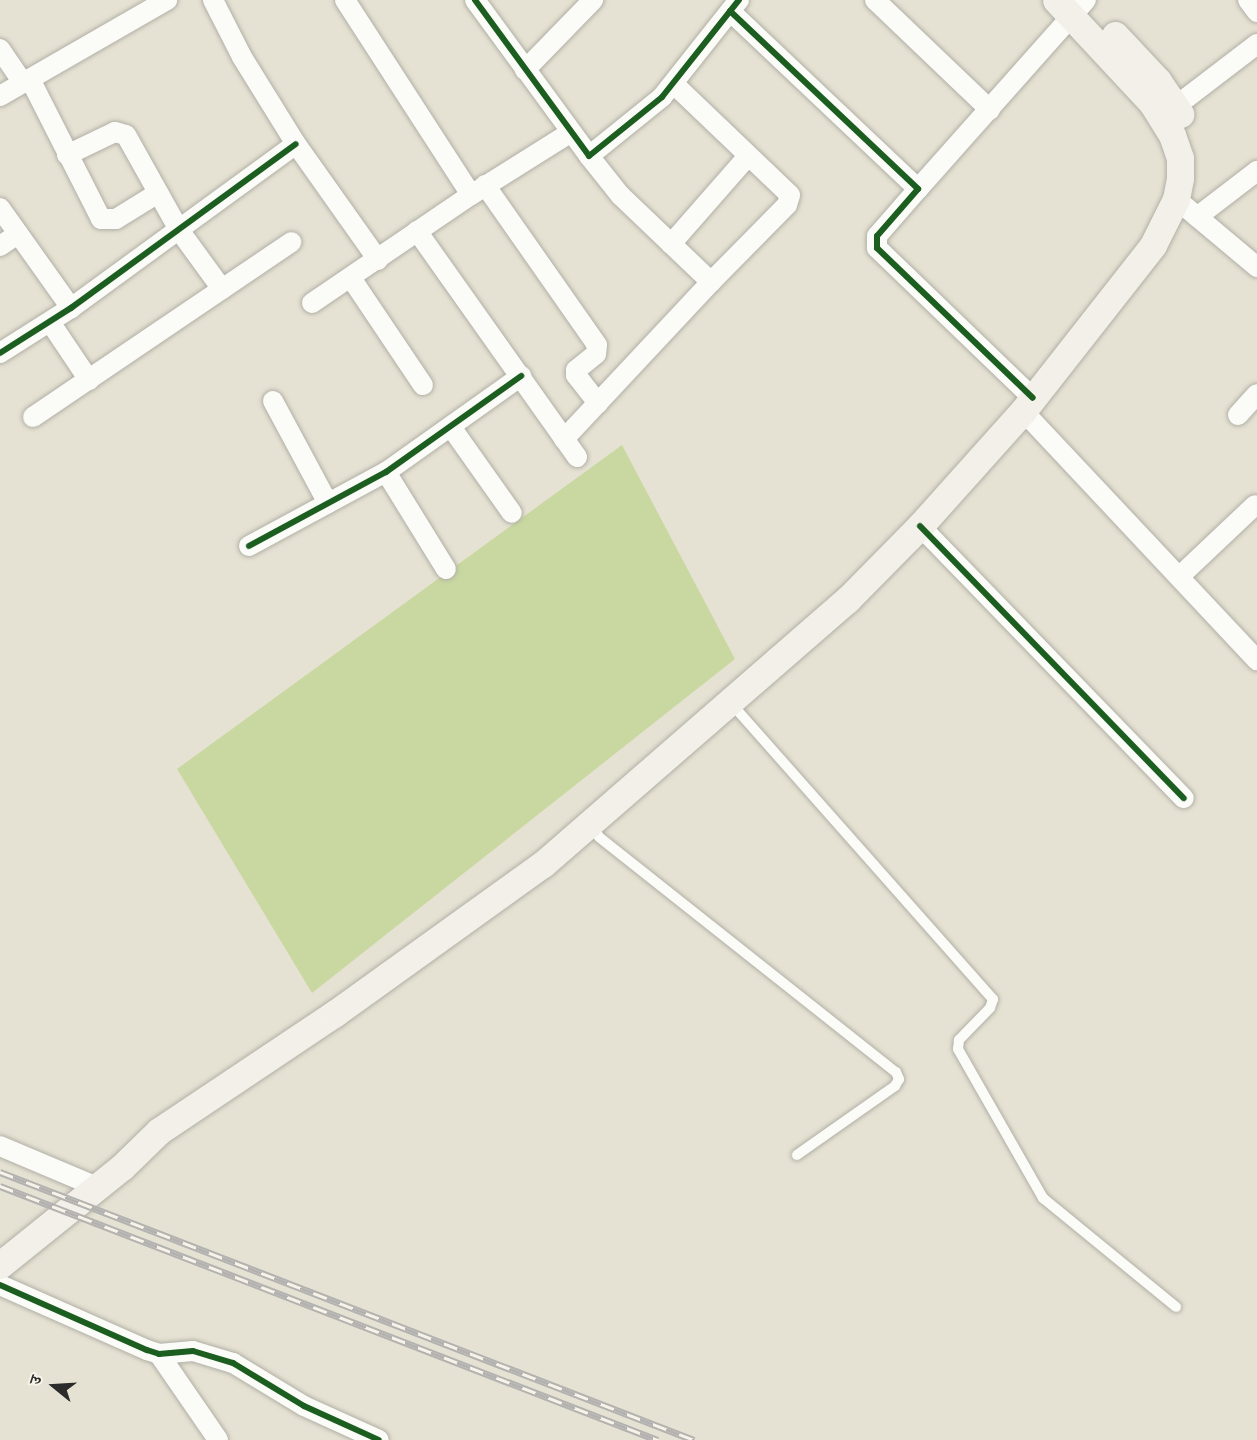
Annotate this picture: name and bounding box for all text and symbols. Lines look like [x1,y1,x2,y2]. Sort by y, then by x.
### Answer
north arrow [24,1356,84,1416]
text: उ [25,1373,49,1388]

